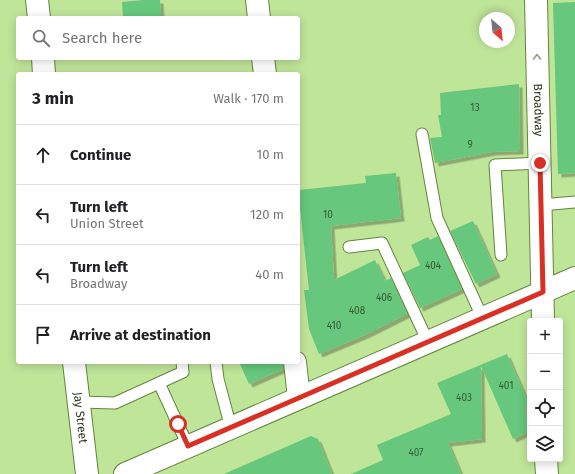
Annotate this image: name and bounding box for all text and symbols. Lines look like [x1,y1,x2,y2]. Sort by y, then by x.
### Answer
north arrow [479,12,515,48]
search box [16,16,300,60]
icon: search [30,27,52,49]
text: Search here [62,29,142,47]
one-way arrow [533,54,541,60]
street label: Broadway [531,83,546,137]
text: 3 min [32,88,74,109]
text: Walk · 170 m [213,91,284,106]
house number: 13 [470,102,480,114]
house number: 9 [467,139,473,151]
icon: ahead [32,144,54,166]
text: Continue [70,146,131,164]
text: 10 m [257,147,284,162]
route end [531,154,549,172]
text: Turn left [70,198,128,216]
icon: left [32,204,54,226]
text: 120 m [250,207,284,222]
house number: 10 [323,209,333,221]
text: Union Street [70,216,144,231]
text: Turn left [70,258,128,276]
house number: 404 [425,260,442,272]
icon: left [32,264,54,286]
text: 40 m [255,267,284,282]
text: Broadway [70,276,127,291]
house number: 406 [376,292,392,304]
house number: 408 [349,305,366,317]
map controls [527,318,563,462]
button: + [527,318,563,354]
house number: 410 [327,320,342,332]
icon: arrive [32,324,54,346]
text: Arrive at destination [70,326,211,344]
button: − [527,354,563,390]
house number: 401 [499,380,513,392]
button: locate [527,390,563,426]
street label: Jay Street [71,391,90,445]
house number: 403 [456,392,472,404]
route start [169,415,187,433]
button: layers [527,426,563,462]
house number: 407 [408,447,424,459]

